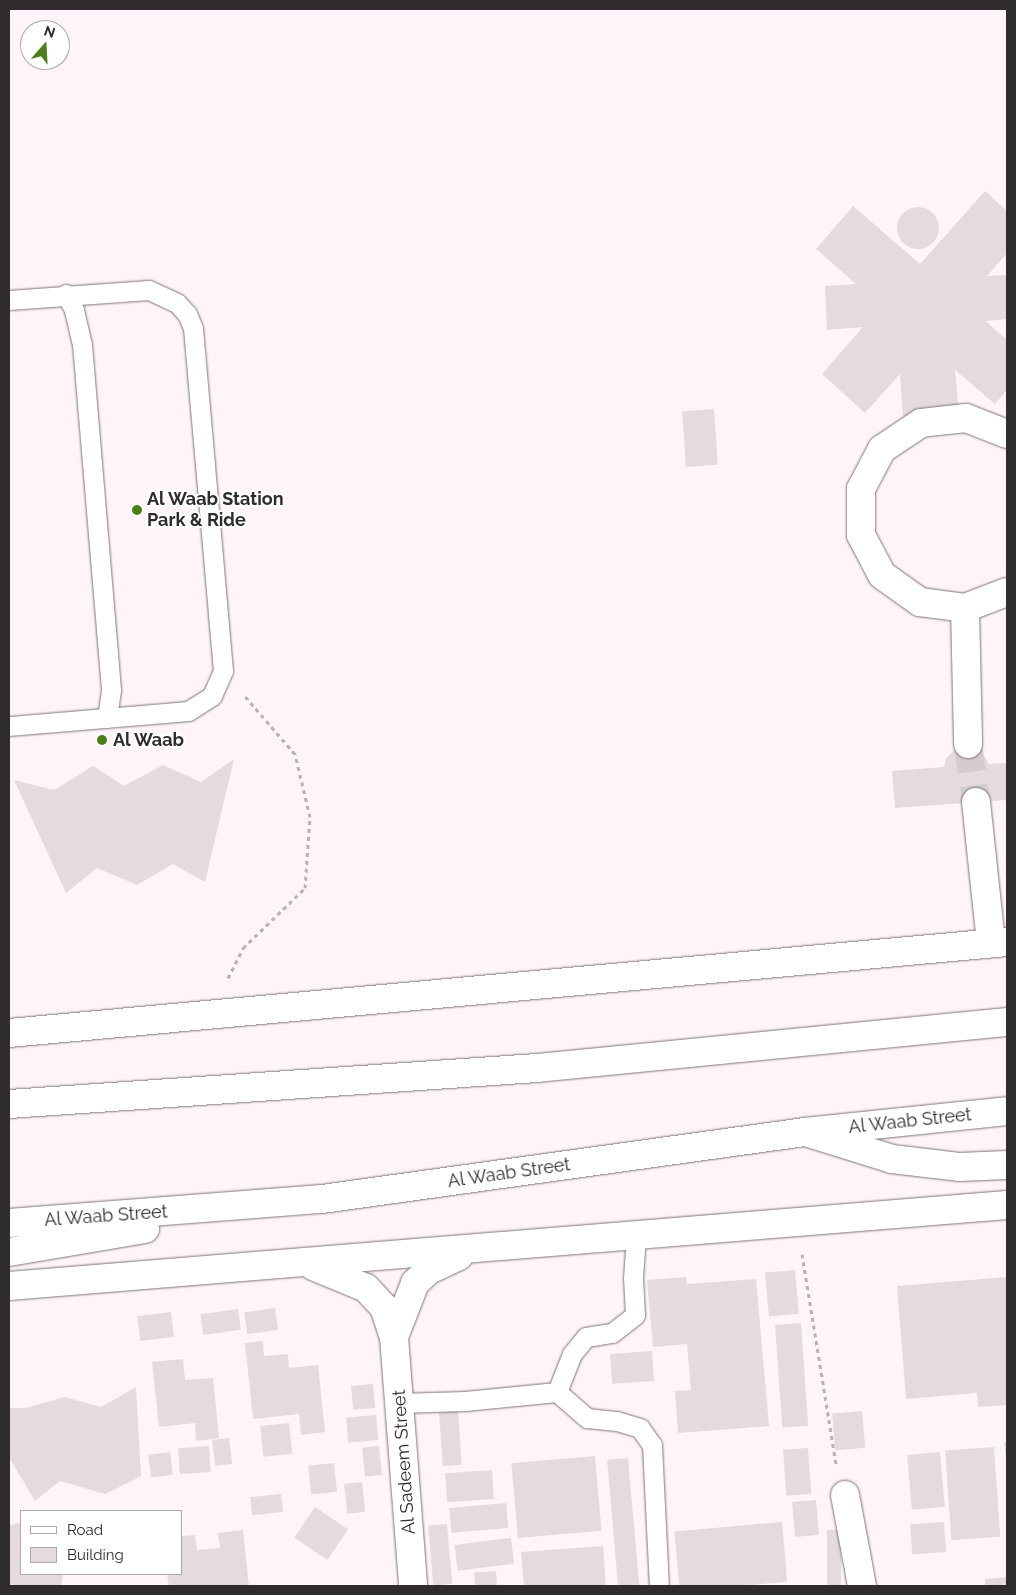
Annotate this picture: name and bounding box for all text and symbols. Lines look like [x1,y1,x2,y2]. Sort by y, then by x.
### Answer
north arrow [20,20,70,70]
text: N [42,22,57,41]
place label: Al Waab Station Park & Ride [147,489,285,532]
marker: Al Waab Station Park & Ride [131,504,143,516]
place label: Al Waab [113,729,185,751]
marker: Al Waab [95,733,109,747]
street label: Al Waab Street [847,1104,973,1138]
street label: Al Waab Street [446,1154,572,1192]
street label: Al Waab Street [43,1201,169,1231]
street label: Al Sadeem Street [388,1389,420,1535]
legend [20,1510,182,1575]
text: Road [67,1521,103,1539]
text: Building [67,1546,124,1564]

